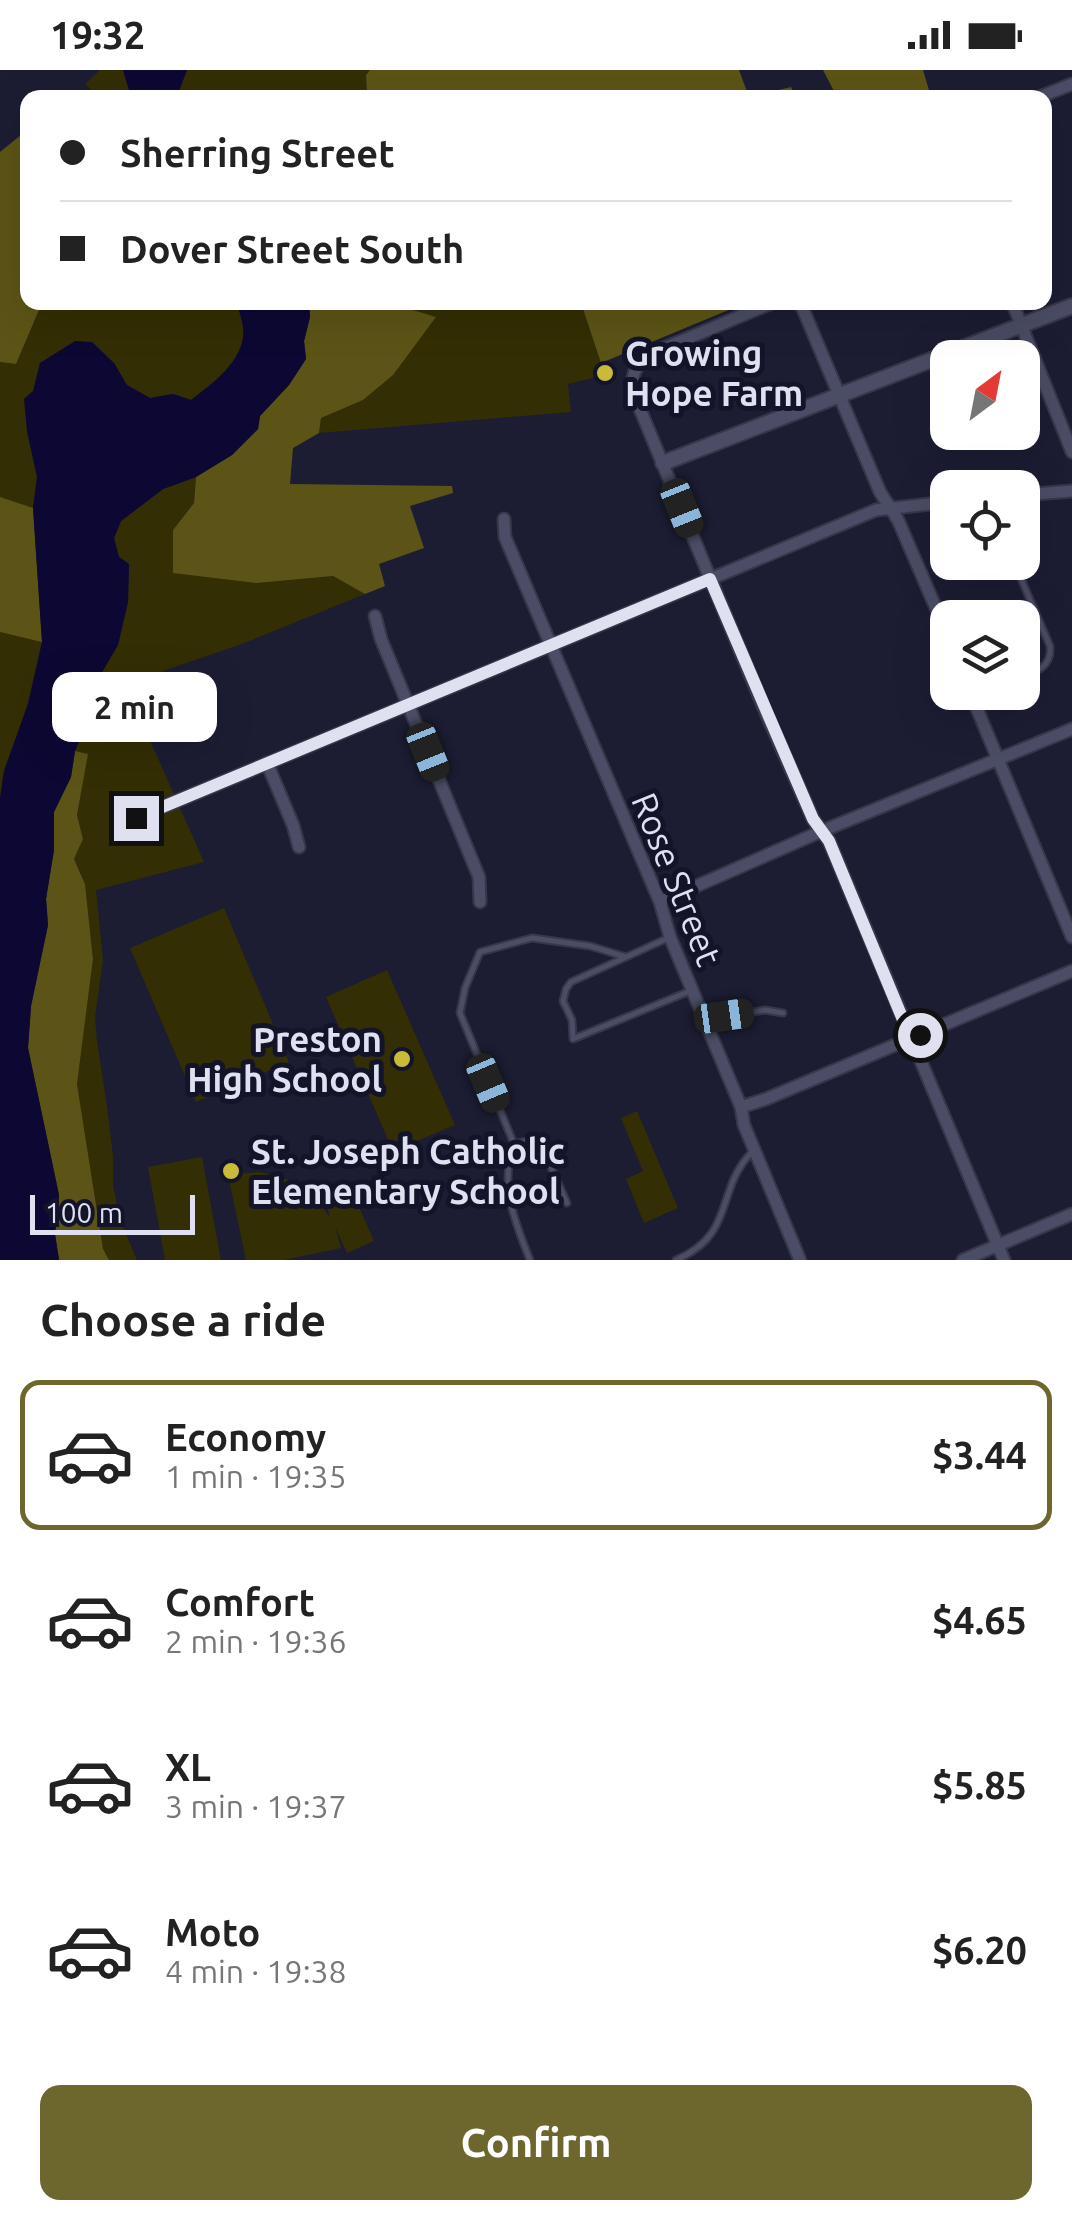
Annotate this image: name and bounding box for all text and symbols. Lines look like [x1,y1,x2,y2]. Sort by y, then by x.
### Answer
text: 19:32 [50,14,145,56]
text: Sherring Street [120,132,395,174]
text: Dover Street South [120,228,464,270]
place label: Growing Hope Farm [625,333,803,413]
north arrow [930,340,1040,450]
map controls [930,340,1040,710]
marker: Growing Hope Farm [594,362,616,384]
button: locate [930,470,1040,580]
car [657,475,707,541]
button: layers [930,600,1040,710]
callout: 2 min [54,673,218,743]
text: 2 min [94,689,175,725]
car [403,719,453,785]
street label: Rose Street [624,787,730,971]
route end [114,796,159,841]
car [692,997,756,1035]
route start [898,1013,943,1058]
place label: Preston High School [187,1019,382,1099]
marker: Preston High School [391,1048,413,1070]
car [462,1050,514,1116]
place label: St. Joseph Catholic Elementary School [251,1131,565,1211]
marker: St. Joseph Catholic Elementary School [220,1160,242,1182]
scale bar [30,1190,195,1234]
text: 100 m [45,1197,123,1228]
text: Choose a ride [40,1294,326,1345]
icon: car [45,1410,135,1500]
text: Economy [165,1416,326,1458]
text: $3.44 [932,1434,1027,1476]
text: 1 min · 19:35 [165,1458,347,1494]
icon: car [45,1575,135,1665]
text: Comfort [165,1581,315,1623]
text: $4.65 [932,1599,1027,1641]
text: 2 min · 19:36 [165,1623,347,1659]
icon: car [45,1740,135,1830]
text: XL [165,1746,211,1788]
text: $5.85 [932,1764,1027,1806]
text: 3 min · 19:37 [165,1788,347,1824]
icon: car [45,1905,135,1995]
text: Moto [165,1911,260,1953]
text: $6.20 [932,1929,1027,1971]
text: 4 min · 19:38 [165,1953,347,1989]
button: Confirm [40,2085,1032,2200]

